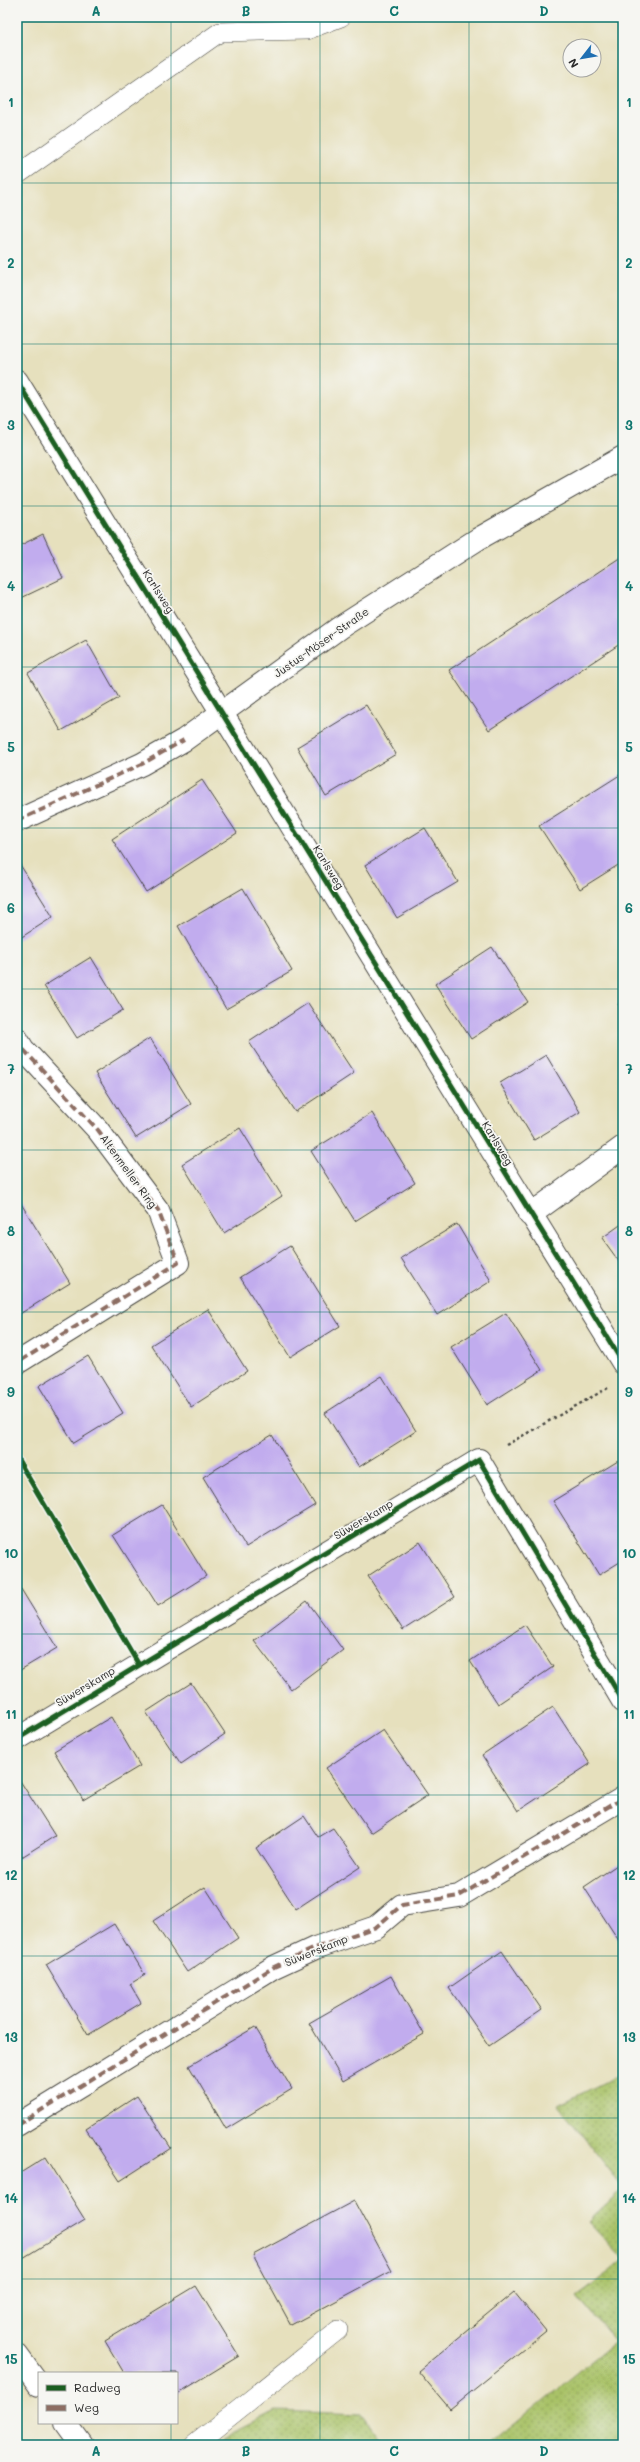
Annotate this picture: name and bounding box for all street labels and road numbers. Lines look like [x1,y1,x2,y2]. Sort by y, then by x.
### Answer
street label: Karlsweg [140,566,178,616]
street label: Justus-Möser-Straße [270,603,372,681]
street label: Karlsweg [310,842,348,892]
street label: Karlsweg [479,1118,517,1168]
street label: Altenmeller Ring [97,1131,161,1211]
street label: Süwerskamp [331,1495,396,1543]
street label: Süwerskamp [53,1662,118,1710]
street label: Süwerskamp [282,1930,350,1969]

